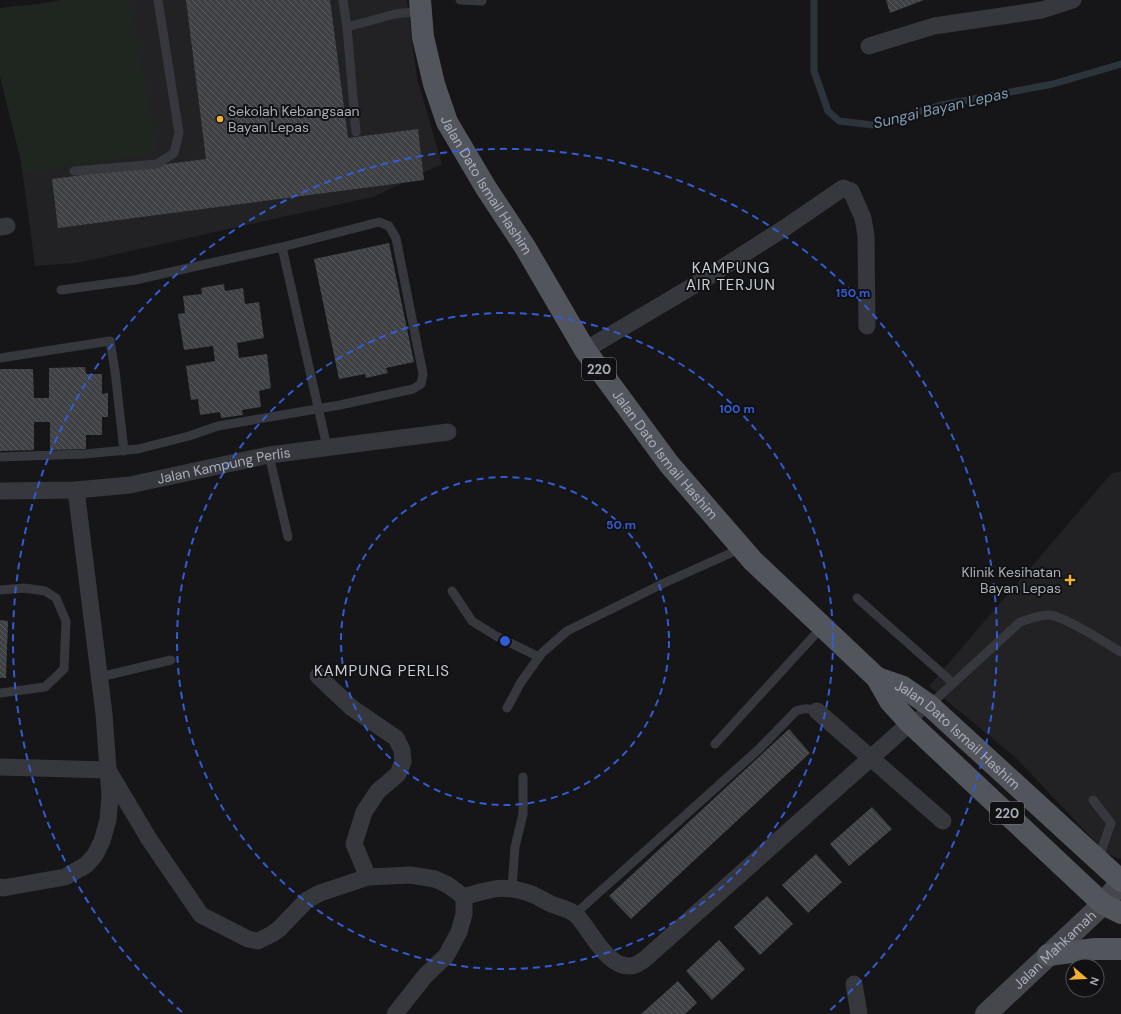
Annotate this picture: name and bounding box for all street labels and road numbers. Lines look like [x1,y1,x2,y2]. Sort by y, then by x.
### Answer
street label: Jalan Dato Ismail Hashim [437,114,536,258]
road number: 220 [582,358,616,380]
street label: Jalan Dato Ismail Hashim [608,386,722,523]
street label: Jalan Kampung Perlis [155,443,292,488]
street label: Jalan Dato Ismail Hashim [893,676,1024,793]
road number: 220 [990,802,1024,824]
street label: Jalan Mahkamah [1009,906,1100,993]

